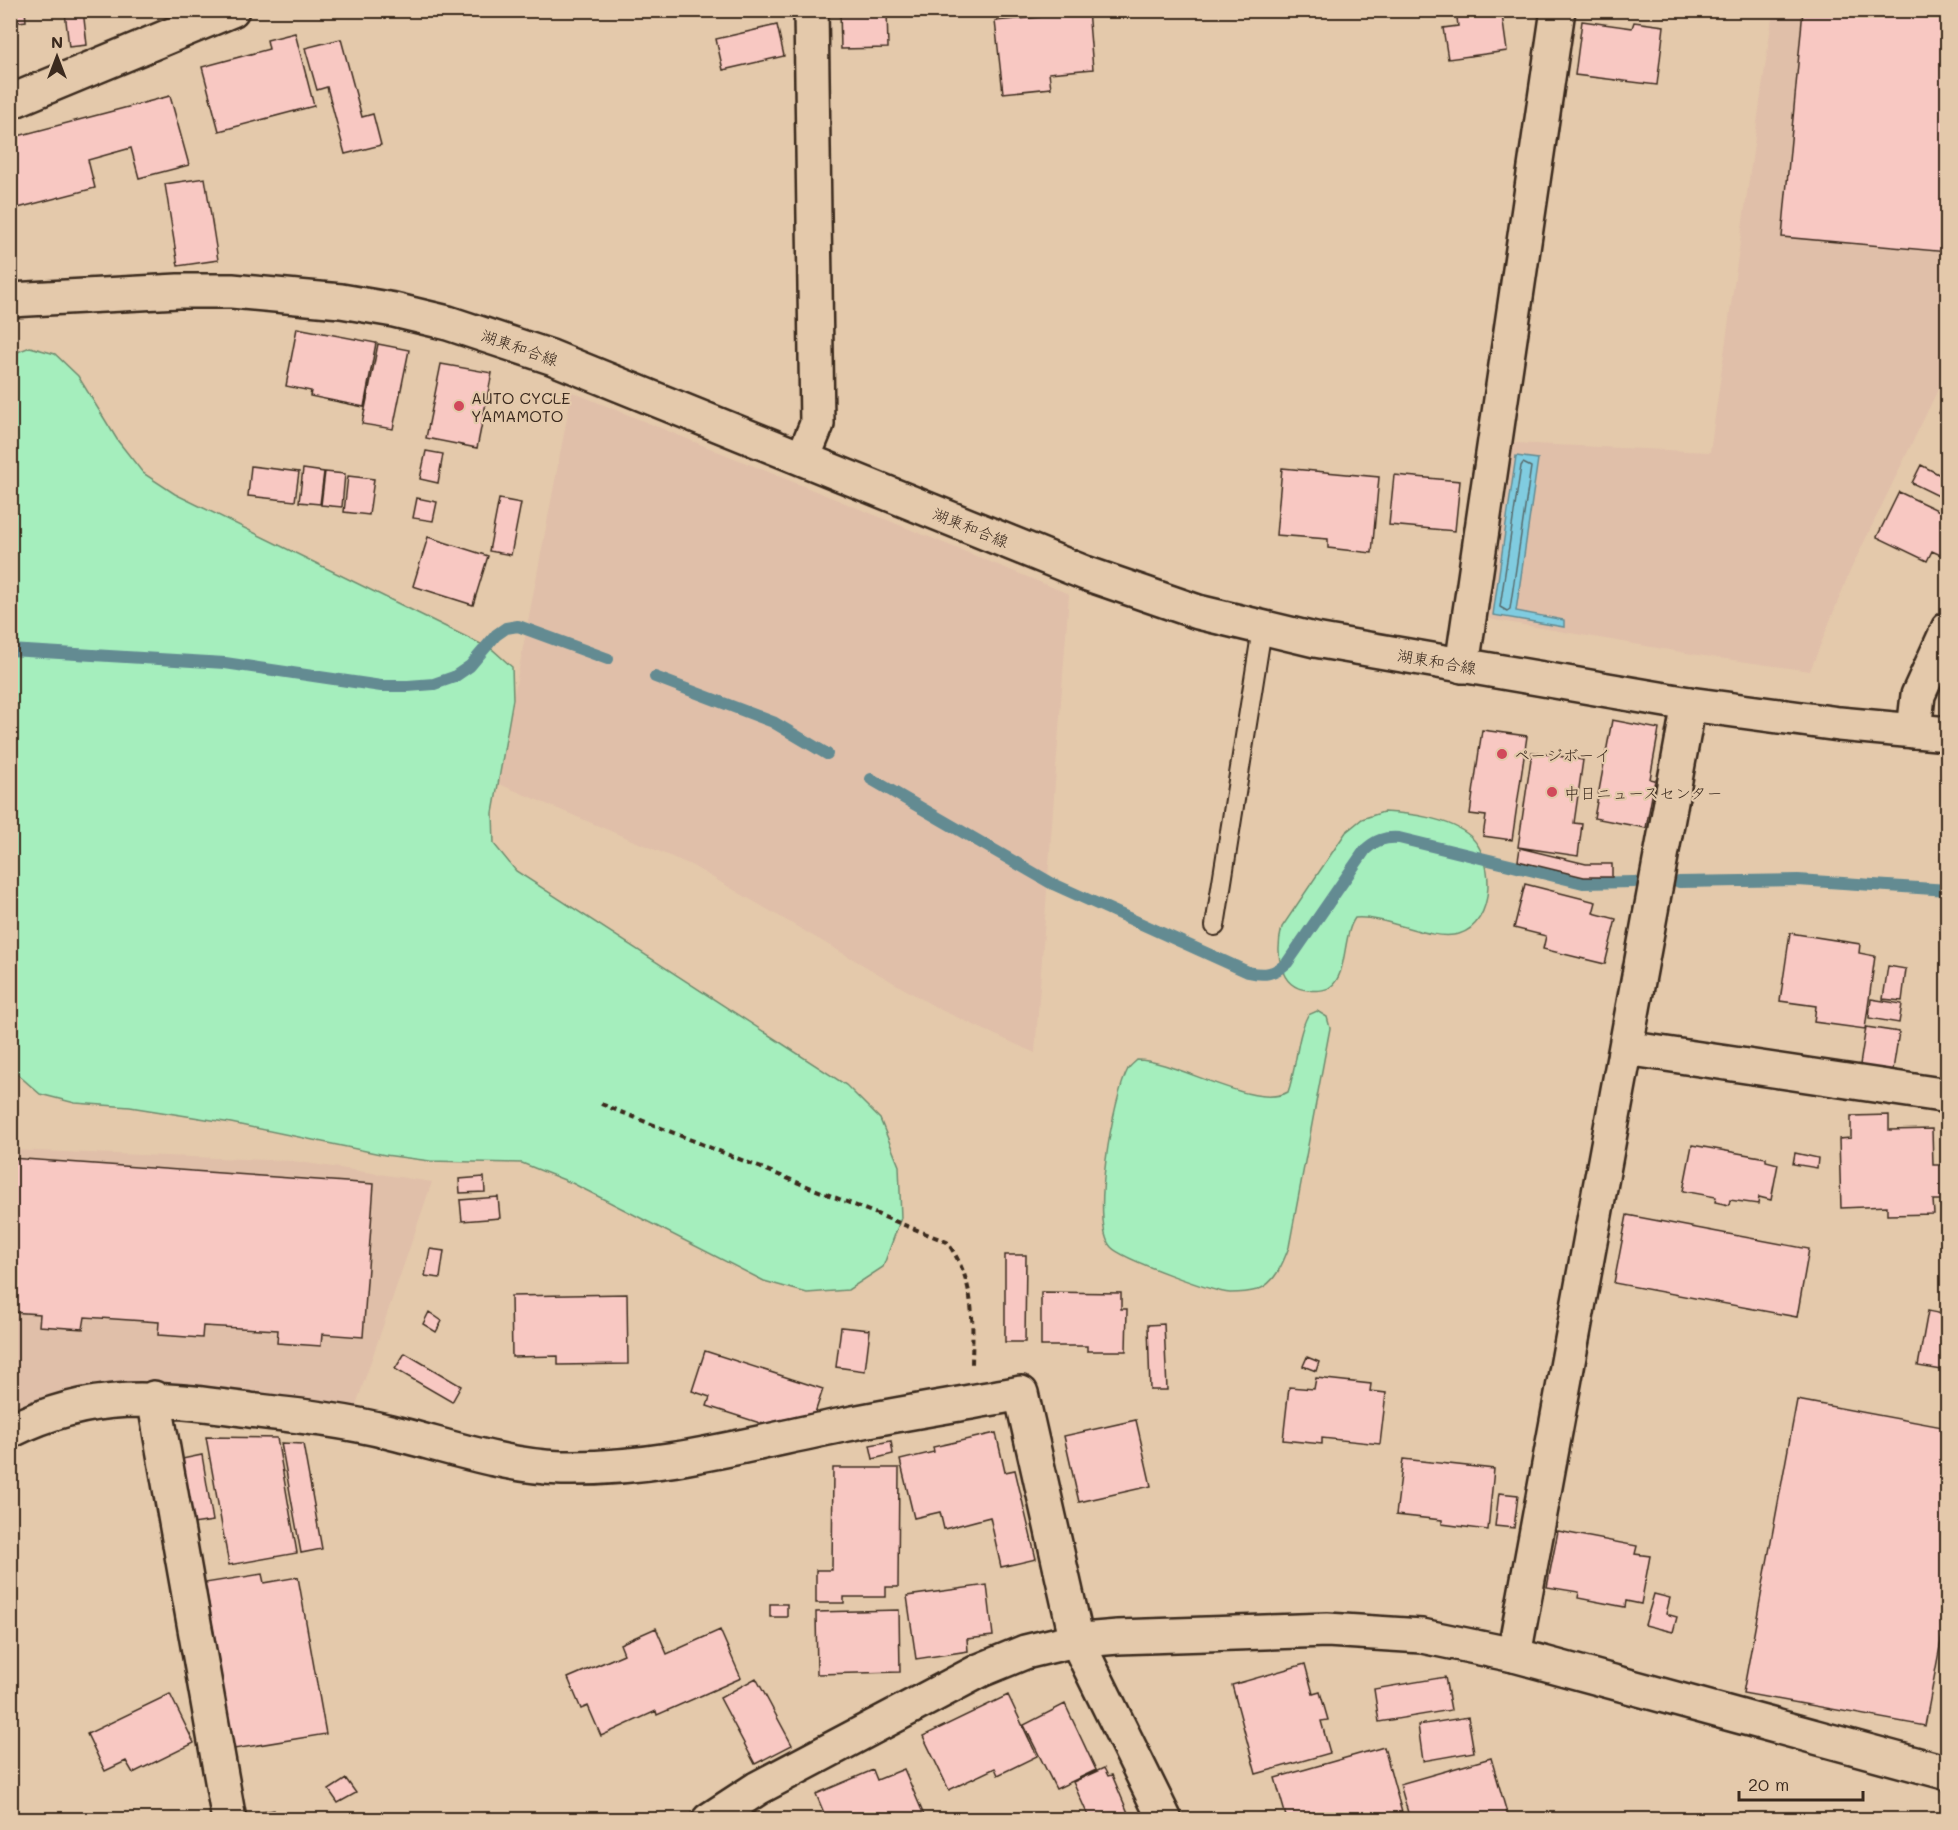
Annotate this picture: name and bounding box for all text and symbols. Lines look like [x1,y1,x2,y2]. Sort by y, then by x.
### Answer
north arrow [27,27,87,87]
text: N [51,31,63,52]
street label: 湖東和合線 [479,324,561,370]
place label: AUTO CYCLE YAMAMOTO [471,387,570,426]
marker: AUTO CYCLE YAMAMOTO [452,399,466,413]
street label: 湖東和合線 [930,502,1012,552]
street label: 湖東和合線 [1396,644,1478,678]
place label: ページボーイ [1514,744,1610,765]
marker: ページボーイ [1495,747,1509,761]
place label: 中日ニュースセンター [1564,782,1722,803]
marker: 中日ニュースセンター [1545,785,1559,799]
scale bar [1739,1764,1864,1802]
text: 20 m [1748,1772,1789,1796]

